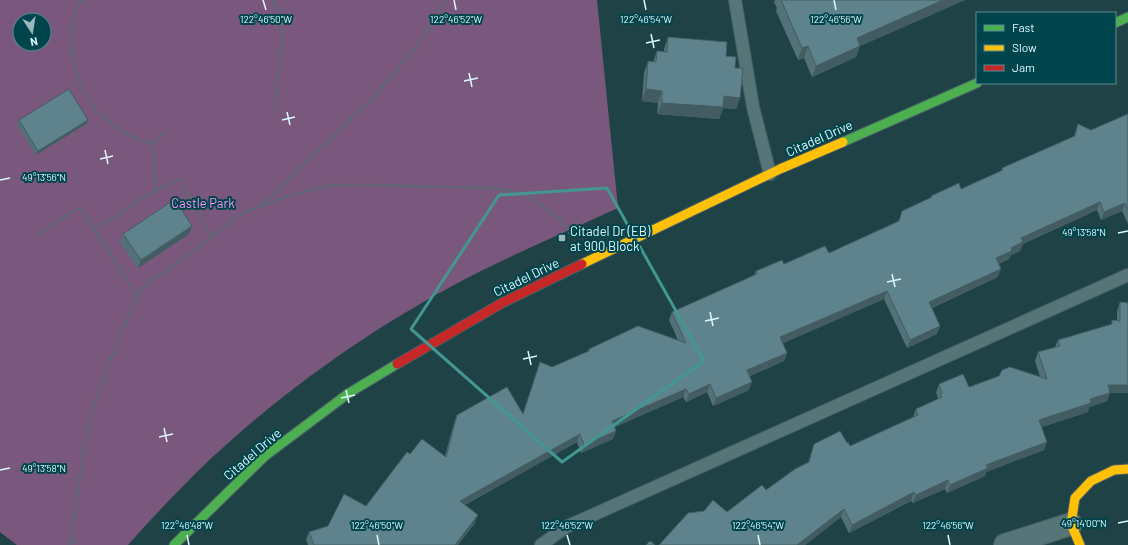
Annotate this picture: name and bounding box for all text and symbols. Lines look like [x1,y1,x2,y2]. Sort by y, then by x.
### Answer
north arrow [12,12,52,52]
legend [976,12,1116,84]
text: 122°46'50"W [240,13,292,25]
text: 122°46'52"W [430,13,482,25]
text: 122°46'54"W [620,13,672,25]
text: 122°46'56"W [810,13,862,25]
text: Fast [1012,20,1035,34]
text: N [29,35,39,49]
text: Slow [1012,40,1037,54]
text: Jam [1012,60,1035,74]
street label: Citadel Drive [783,116,855,160]
text: 49°13'56"N [22,171,66,183]
park label: Castle Park [171,195,235,211]
place label: Citadel Dr (EB) at 900 Block [570,223,651,254]
text: 49°13'58"N [1062,226,1106,238]
marker: Citadel Dr (EB) at 900 Block [557,233,567,243]
street label: Citadel Drive [491,254,562,300]
street label: Citadel Drive [220,425,284,483]
text: 49°13'58"N [22,462,66,474]
text: 49°14'00"N [1061,517,1107,529]
text: 122°46'48"W [161,519,213,531]
text: 122°46'50"W [351,519,403,531]
text: 122°46'52"W [541,519,593,531]
text: 122°46'54"W [732,519,784,531]
text: 122°46'56"W [922,519,974,531]

